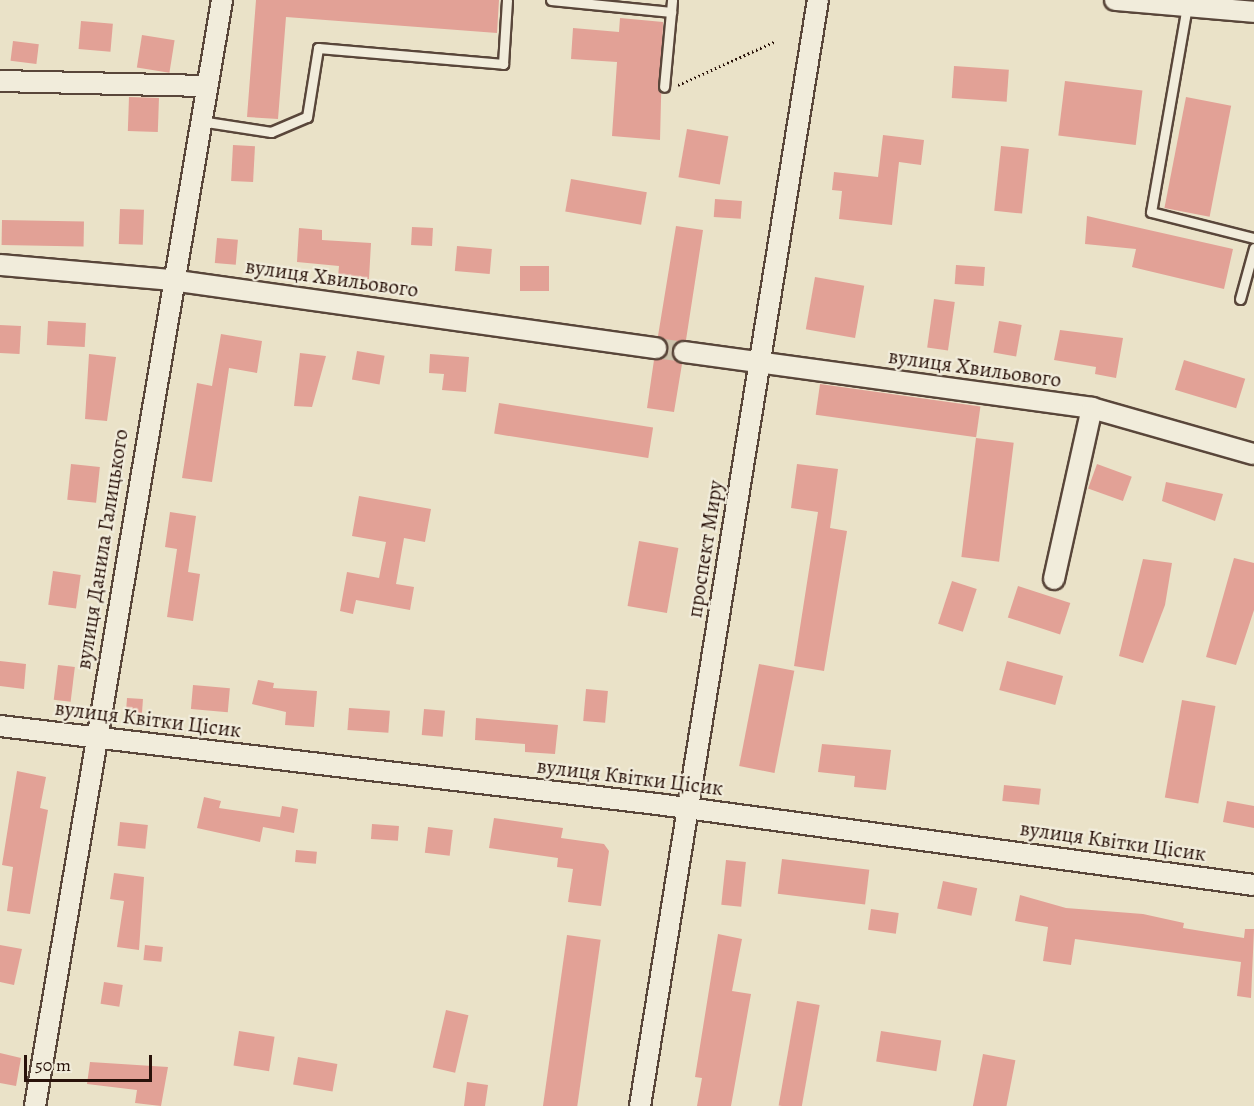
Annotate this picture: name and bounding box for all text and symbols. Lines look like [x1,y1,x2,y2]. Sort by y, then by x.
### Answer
street label: вулиця Хвильового [244,253,420,303]
street label: вулиця Хвильового [887,343,1063,393]
street label: вулиця Данила Галицького [71,427,133,671]
street label: проспект Миру [682,479,728,619]
street label: вулиця Квітки Цісик [53,695,243,743]
street label: вулиця Квітки Цісик [535,753,725,801]
street label: вулиця Квітки Цісик [1018,815,1208,867]
scale bar [27,1043,154,1081]
text: 50 m [35,1053,71,1077]

